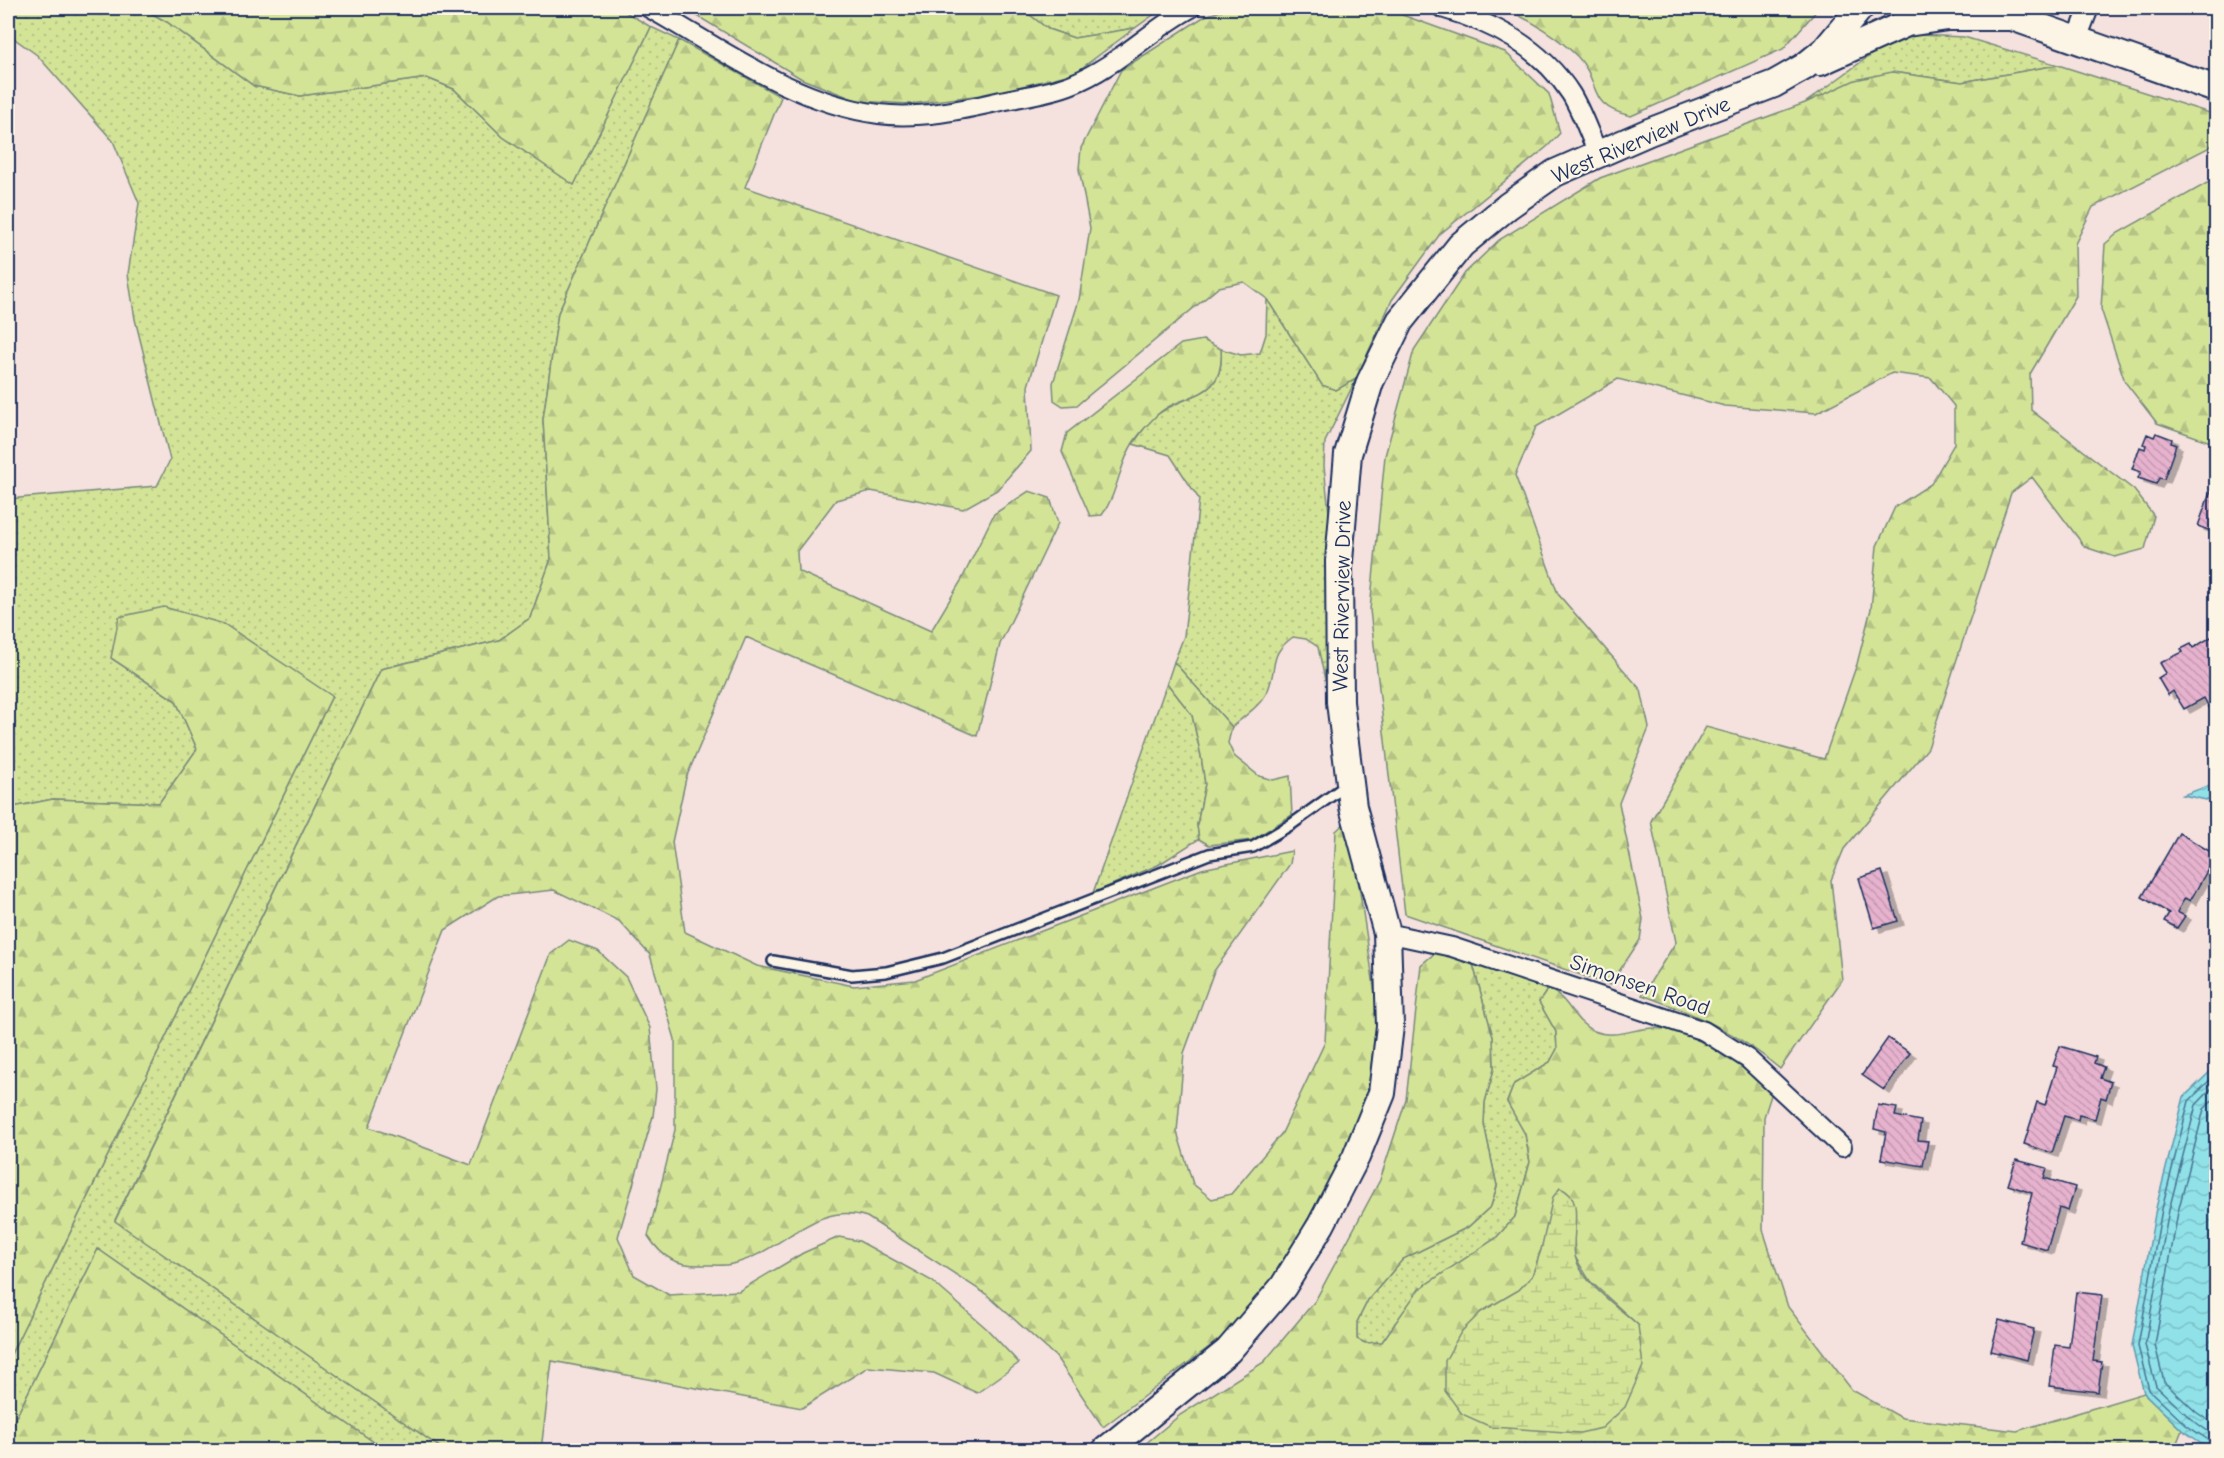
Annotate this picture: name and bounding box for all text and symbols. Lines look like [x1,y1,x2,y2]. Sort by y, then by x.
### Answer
street label: West Riverview Drive [1548,91,1734,189]
street label: West Riverview Drive [1327,500,1357,692]
street label: Simonsen Road [1567,949,1713,1021]

